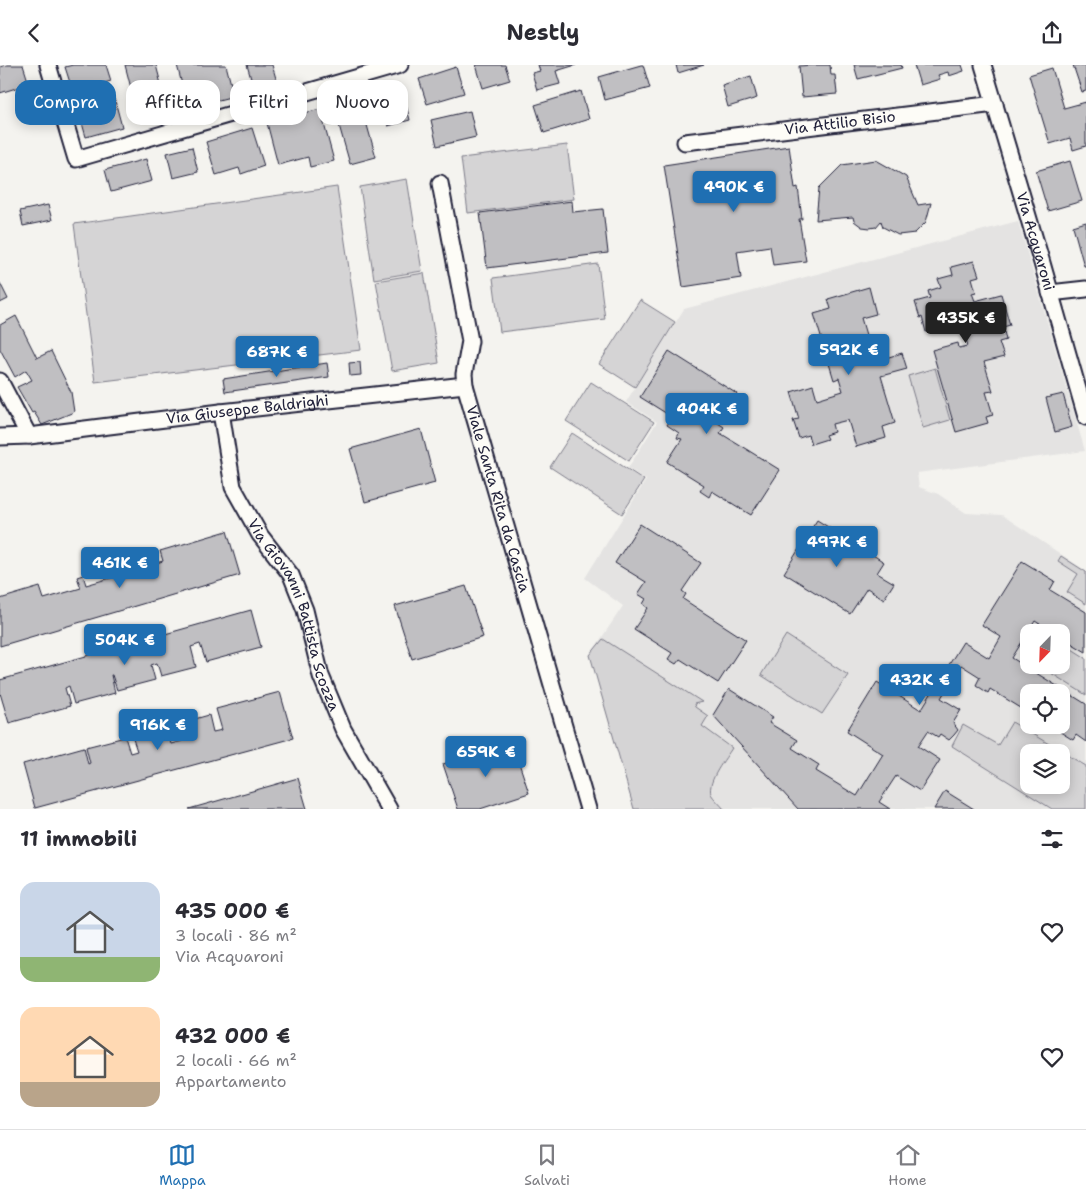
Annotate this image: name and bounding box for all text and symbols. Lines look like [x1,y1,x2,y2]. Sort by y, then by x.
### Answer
text: Nestly [506,18,580,47]
icon: back [20,19,48,47]
icon: share [1038,19,1066,47]
chip: Compra [15,80,116,125]
chip: Affitta [126,80,220,125]
chip: Filtri [230,80,307,125]
chip: Nuovo [317,80,408,125]
street label: Via Attilio Bisio [783,106,897,140]
pin: 490K € [693,171,775,213]
text: 490K € [704,176,764,197]
street label: Via Acquaroni [1011,190,1059,293]
pin: 435K € [925,301,1007,344]
text: 435K € [936,307,996,328]
pin: 592K € [808,333,890,376]
pin: 687K € [236,335,318,378]
text: 592K € [819,339,879,360]
text: 687K € [247,341,307,362]
street label: Via Giuseppe Baldrighi [165,390,330,429]
pin: 404K € [666,393,748,435]
text: 404K € [676,398,738,419]
street label: Viale Santa Rita da Cascia [461,403,535,595]
street label: Via Giovanni Battista Scozza [243,515,345,715]
pin: 497K € [796,525,878,568]
text: 497K € [807,531,867,552]
pin: 461K € [79,547,161,589]
text: 461K € [92,552,148,573]
pin: 504K € [84,623,166,666]
north arrow [1020,624,1070,674]
map controls [1020,624,1070,794]
text: 504K € [95,629,155,650]
pin: 432K € [879,663,961,706]
text: 432K € [890,669,950,690]
button: locate [1020,684,1070,734]
pin: 916K € [117,709,199,751]
text: 916K € [130,714,186,735]
pin: 659K € [445,735,527,778]
text: 659K € [456,741,516,762]
button: layers [1020,744,1070,794]
text: 11 immobili [20,825,137,853]
icon: filters [1038,825,1066,853]
text: 435 000 € [175,897,289,925]
icon: home [60,902,120,962]
icon: heart [1038,918,1066,946]
text: 3 locali · 86 m² [175,925,297,946]
text: Via Acquaroni [175,946,284,967]
text: 432 000 € [175,1022,290,1050]
icon: home [60,1027,120,1087]
icon: heart [1038,1043,1066,1071]
text: 2 locali · 66 m² [175,1050,297,1071]
text: Appartamento [175,1071,286,1092]
tab: Mappa [159,1141,206,1189]
tab: Salvati [524,1141,570,1189]
tab: Home [888,1141,927,1189]

